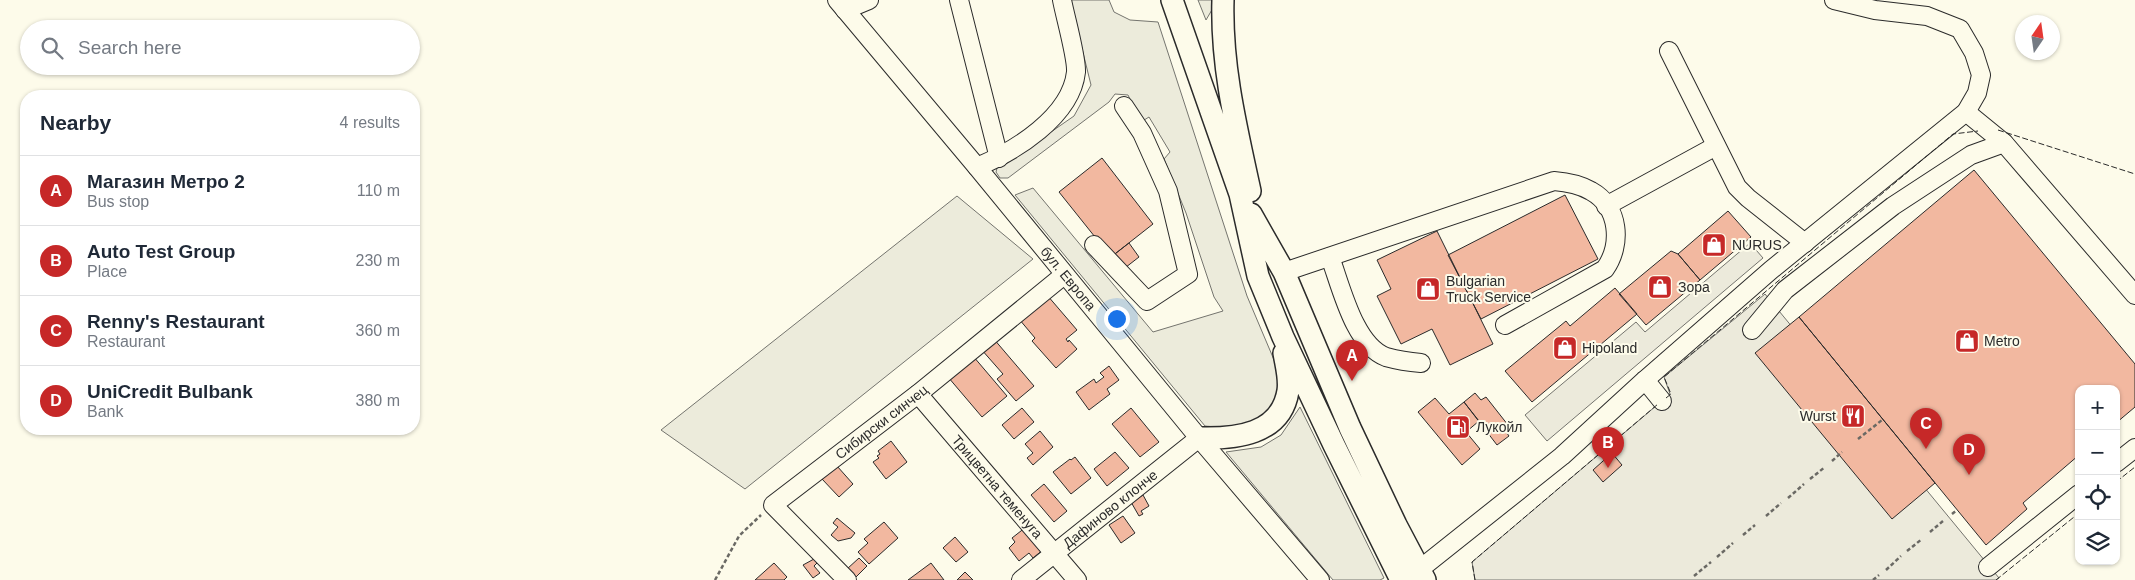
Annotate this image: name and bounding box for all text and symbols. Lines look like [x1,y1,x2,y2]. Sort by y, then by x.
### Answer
north arrow [2015,15,2060,60]
search box [20,20,420,75]
icon: search [38,34,66,62]
text: Search here [78,37,182,58]
text: Nearby [40,111,111,134]
text: 4 results [340,114,400,131]
text: Магазин Метро 2 [87,171,245,192]
text: A [50,182,62,199]
text: 110 m [357,182,400,199]
text: Bus stop [87,193,149,210]
shop icon: NURUS [1701,232,1727,258]
place label: NURUS [1732,237,1782,253]
text: Auto Test Group [87,241,235,262]
street label: бул. Европа [1037,243,1099,314]
text: B [50,252,62,269]
text: 230 m [356,252,400,269]
text: Place [87,263,127,280]
place label: Bulgarian Truck Service [1446,273,1531,305]
shop icon: Зора [1647,274,1673,300]
shop icon: Bulgarian Truck Service [1415,276,1441,302]
place label: Зора [1678,279,1710,295]
your location [1104,306,1130,332]
text: Renny's Restaurant [87,311,265,332]
text: C [50,322,62,339]
text: 360 m [356,322,400,339]
shop icon: Metro [1954,328,1980,354]
text: Restaurant [87,333,165,350]
place label: Metro [1984,333,2020,349]
shop icon: Hipoland [1552,335,1578,361]
pin: A [1336,340,1368,381]
place label: Hipoland [1582,340,1637,356]
text: UniCredit Bulbank [87,381,253,402]
street label: Сибирски синчец [832,381,931,462]
map controls [2075,385,2120,565]
button: + [2075,385,2120,430]
text: D [50,392,62,409]
text: 380 m [356,392,400,409]
text: Bank [87,403,123,420]
restaurant icon: Wurst [1840,403,1866,429]
place label: Wurst [1800,408,1836,424]
pin: C [1910,408,1942,449]
fuel station icon: Лукойл [1445,414,1471,440]
place label: Лукойл [1476,419,1522,435]
pin: B [1592,427,1624,468]
button: − [2075,430,2120,475]
street label: Трицветна теменуга [949,432,1046,542]
pin: D [1953,434,1985,475]
street label: Дафиново клонче [1060,466,1161,551]
button: locate [2075,475,2120,520]
button: layers [2075,520,2120,565]

